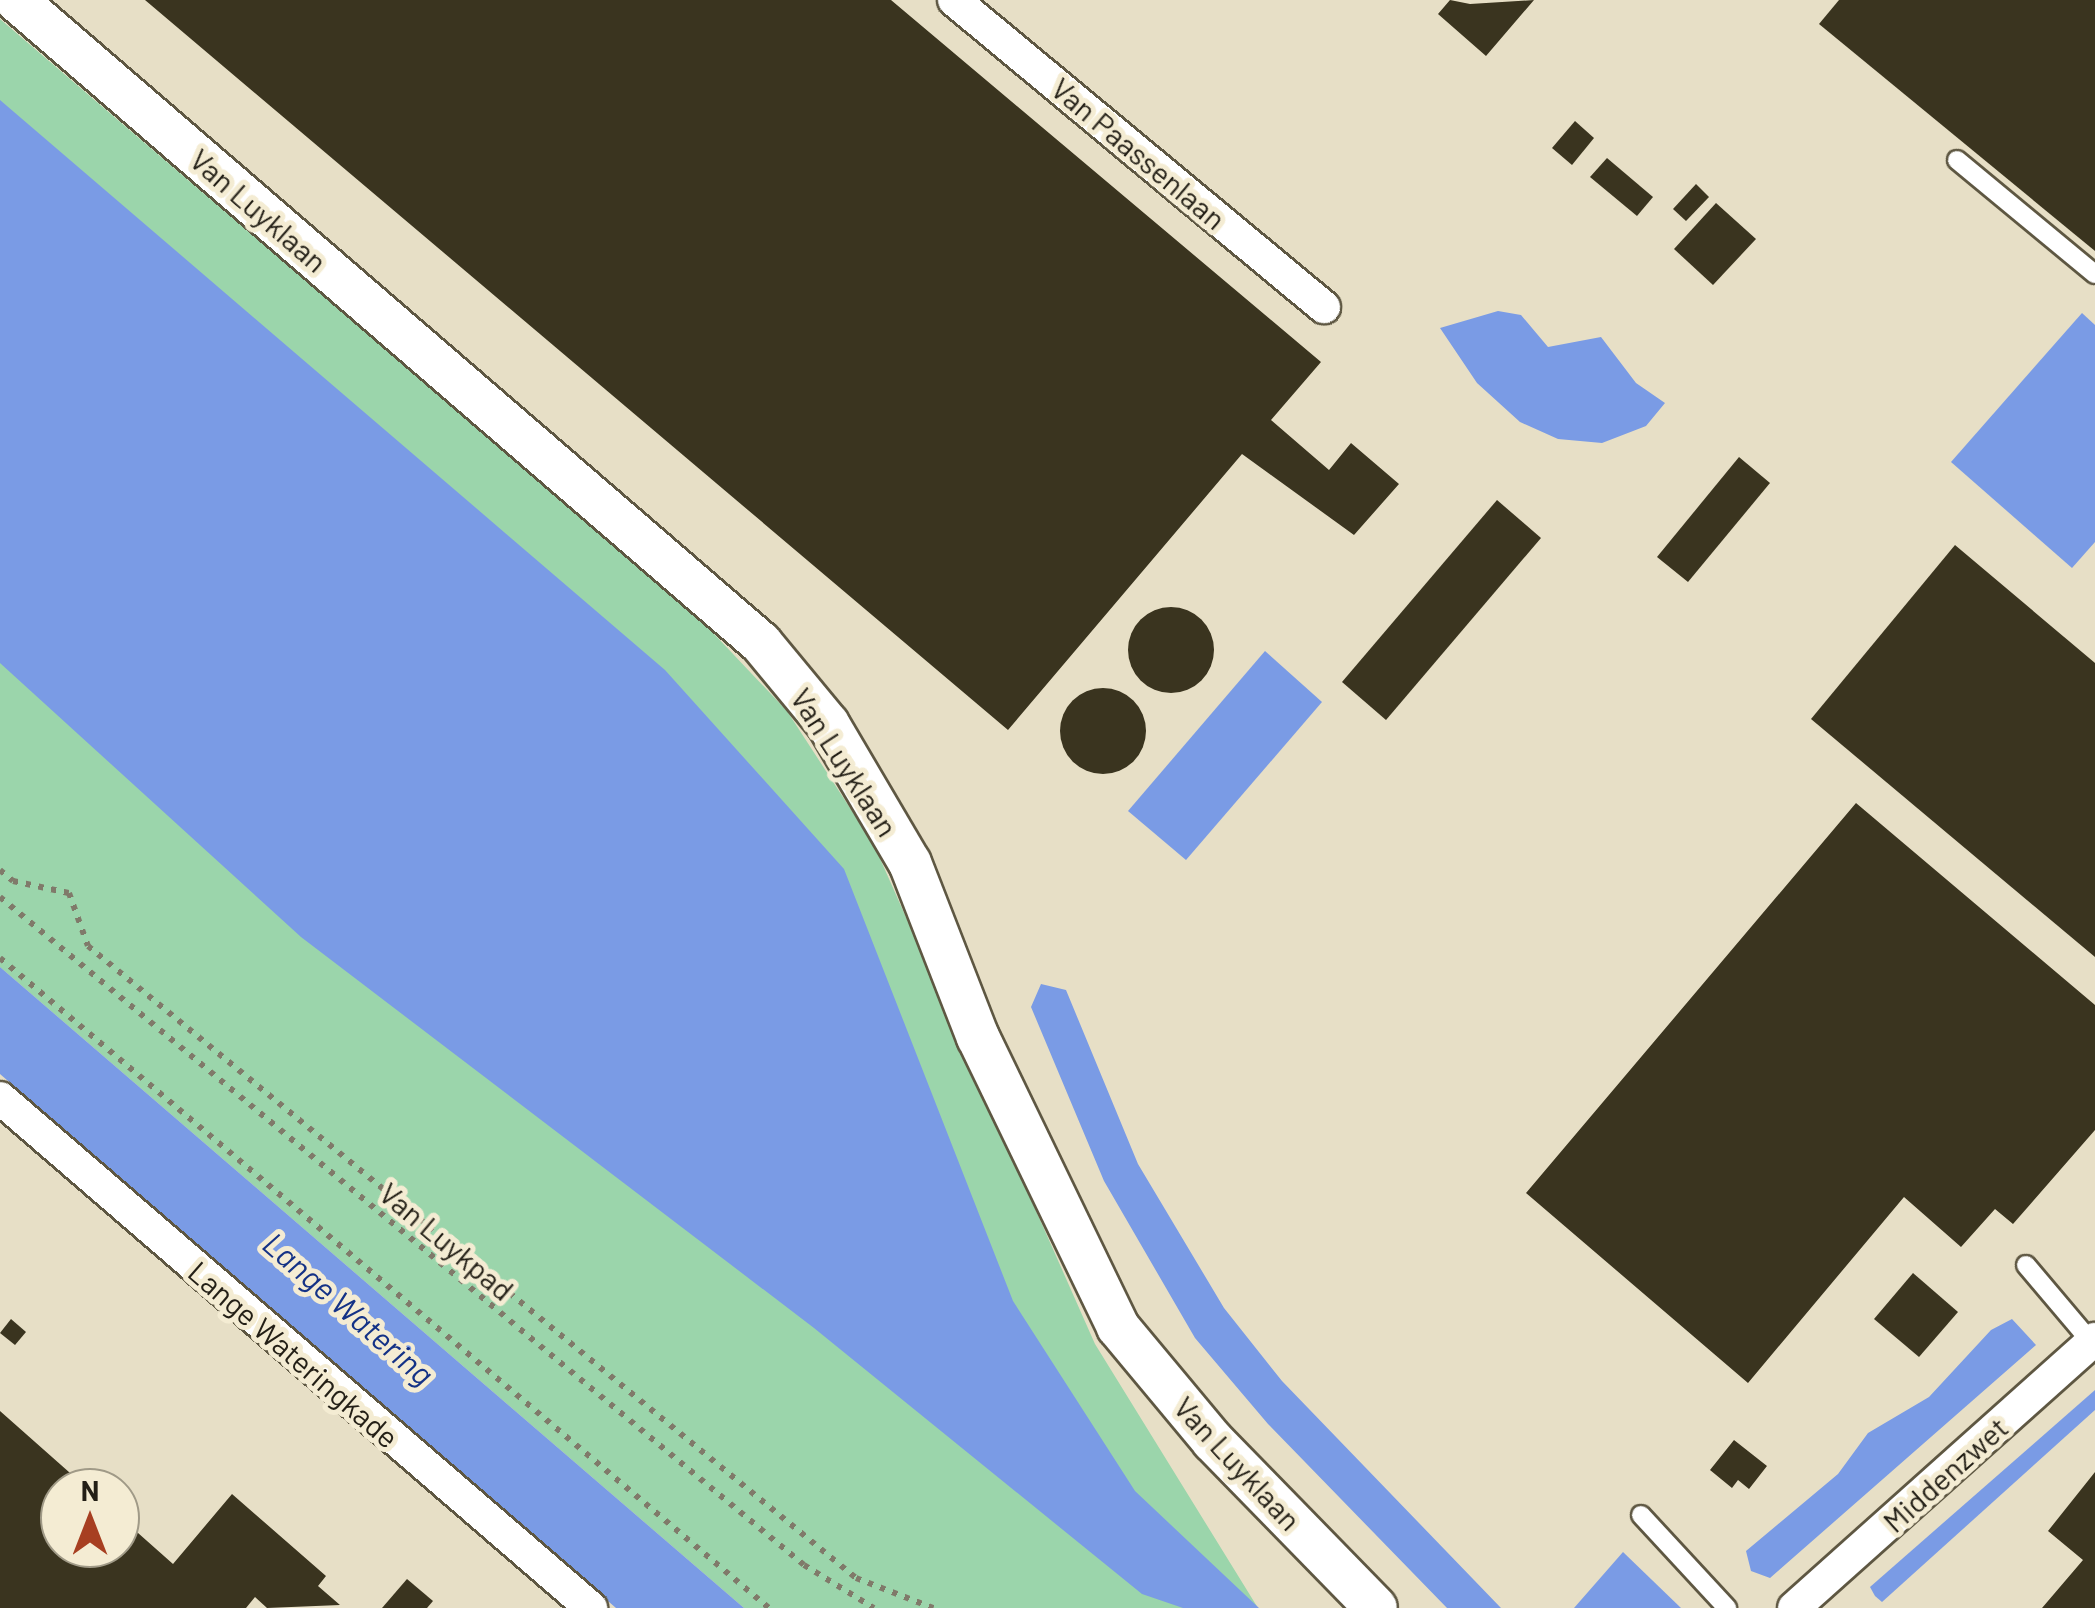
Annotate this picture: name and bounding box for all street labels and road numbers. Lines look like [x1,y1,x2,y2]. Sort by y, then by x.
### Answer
street label: Van Paassenlaan [1045,70,1233,236]
street label: Van Luyklaan [183,141,335,279]
street label: Van Luyklaan [784,681,906,843]
street label: Van Luykpad [373,1175,521,1307]
street label: Lange Wateringkade [182,1253,406,1455]
street label: Van Luyklaan [1167,1389,1309,1537]
street label: Middenzwet [1875,1409,2015,1539]

